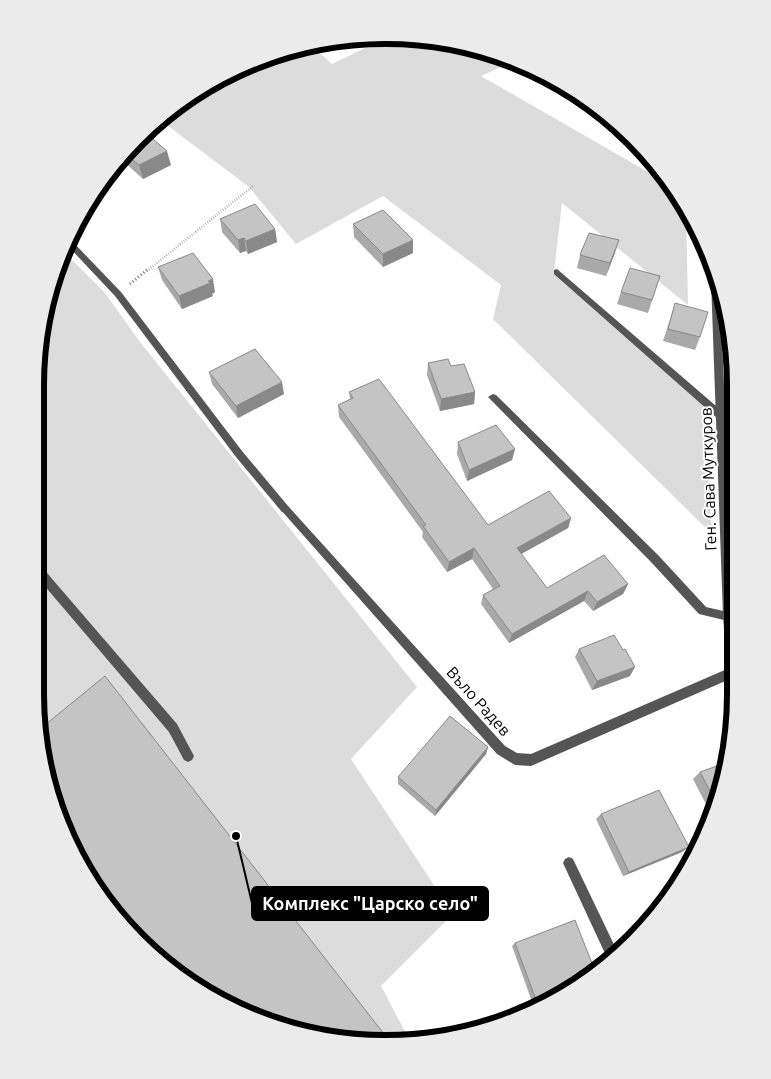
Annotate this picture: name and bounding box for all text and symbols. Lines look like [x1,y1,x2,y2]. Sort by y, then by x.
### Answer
street label: Ген. Сава Муткуров [697,407,719,551]
street label: Въло Радев [443,663,515,739]
callout: Комплекс "Царско село" [252,887,488,920]
text: Комплекс "Царско село" [262,893,478,913]

